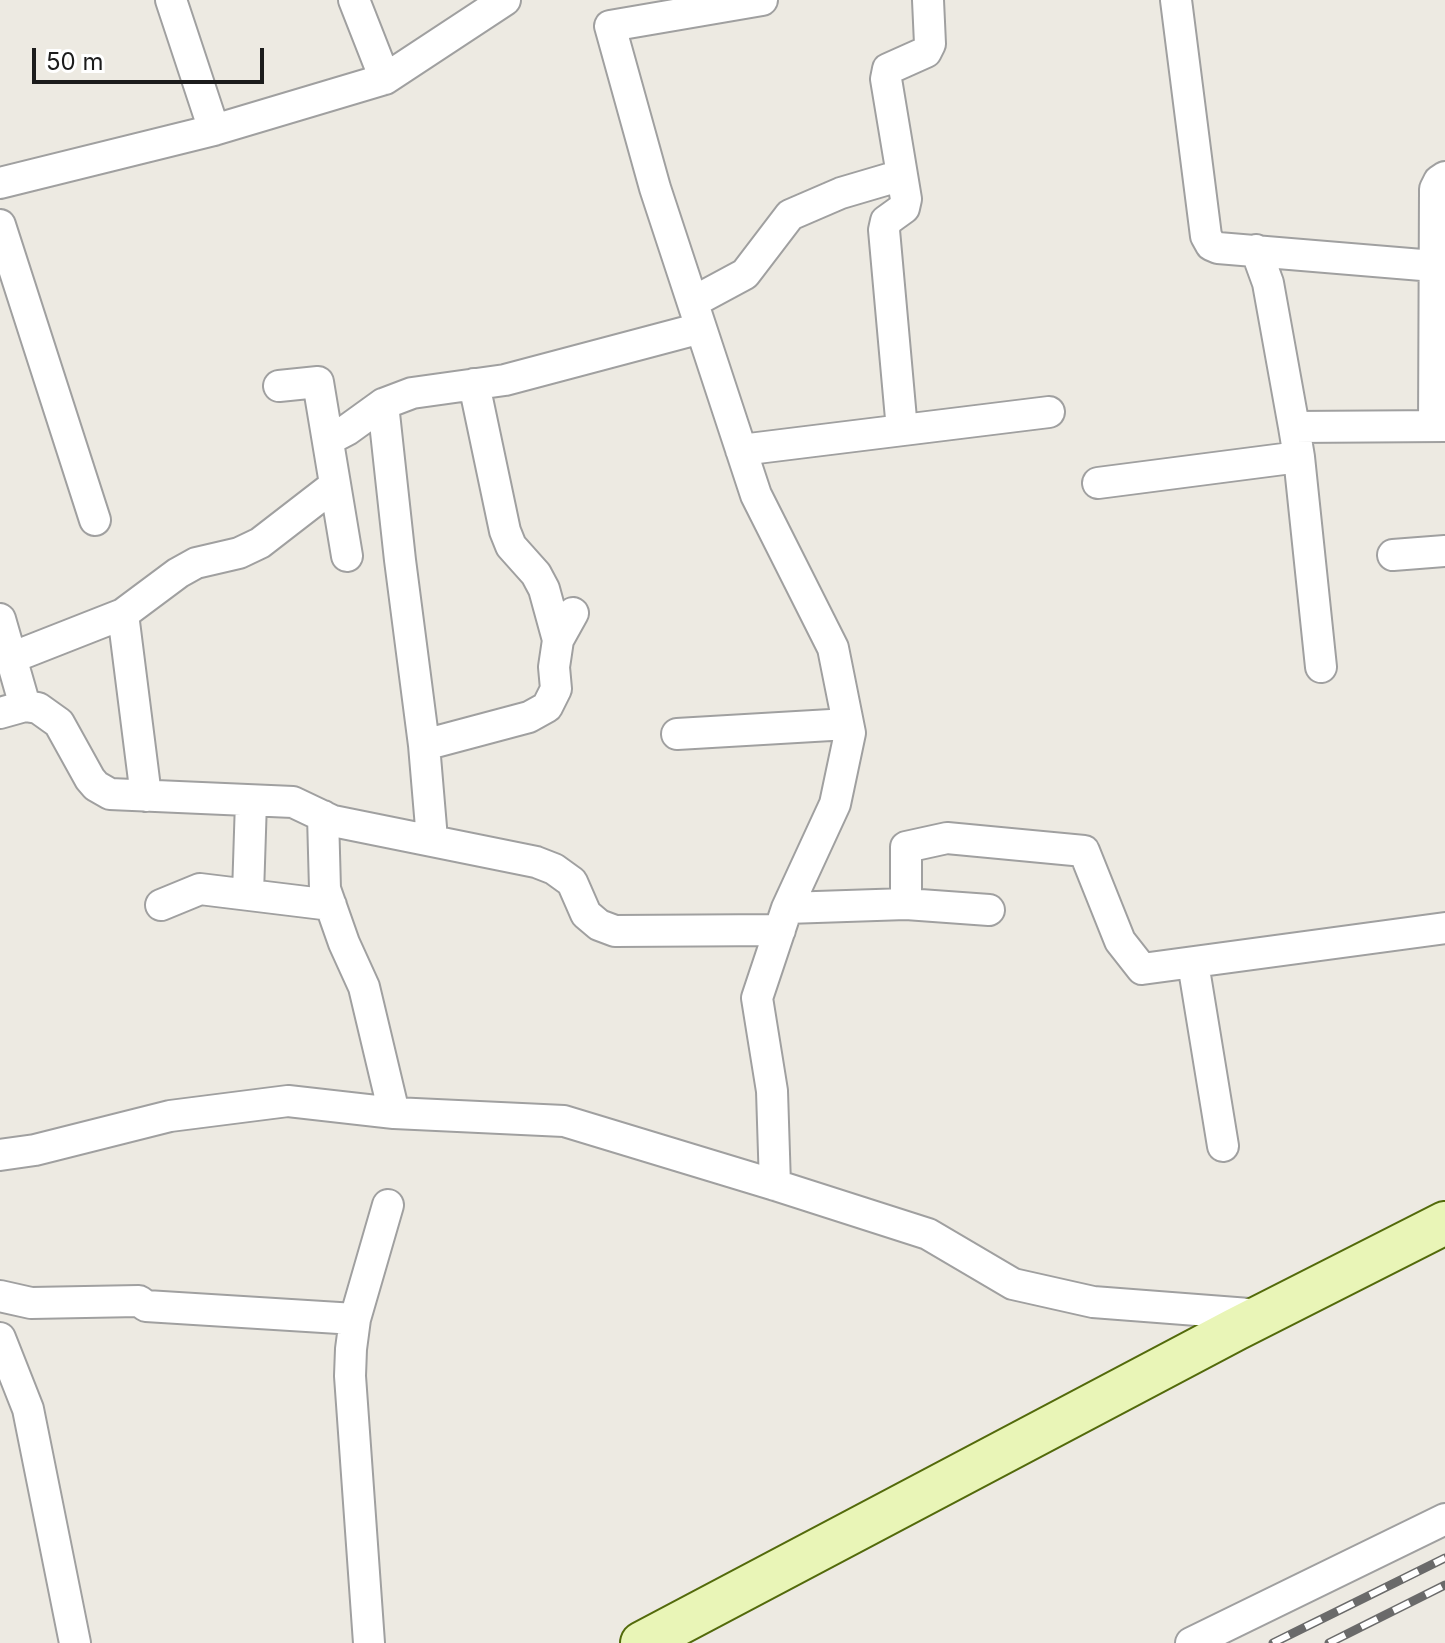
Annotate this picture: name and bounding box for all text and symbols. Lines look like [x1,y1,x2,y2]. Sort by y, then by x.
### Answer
scale bar [36,32,268,82]
text: 50 m [46,47,104,76]

